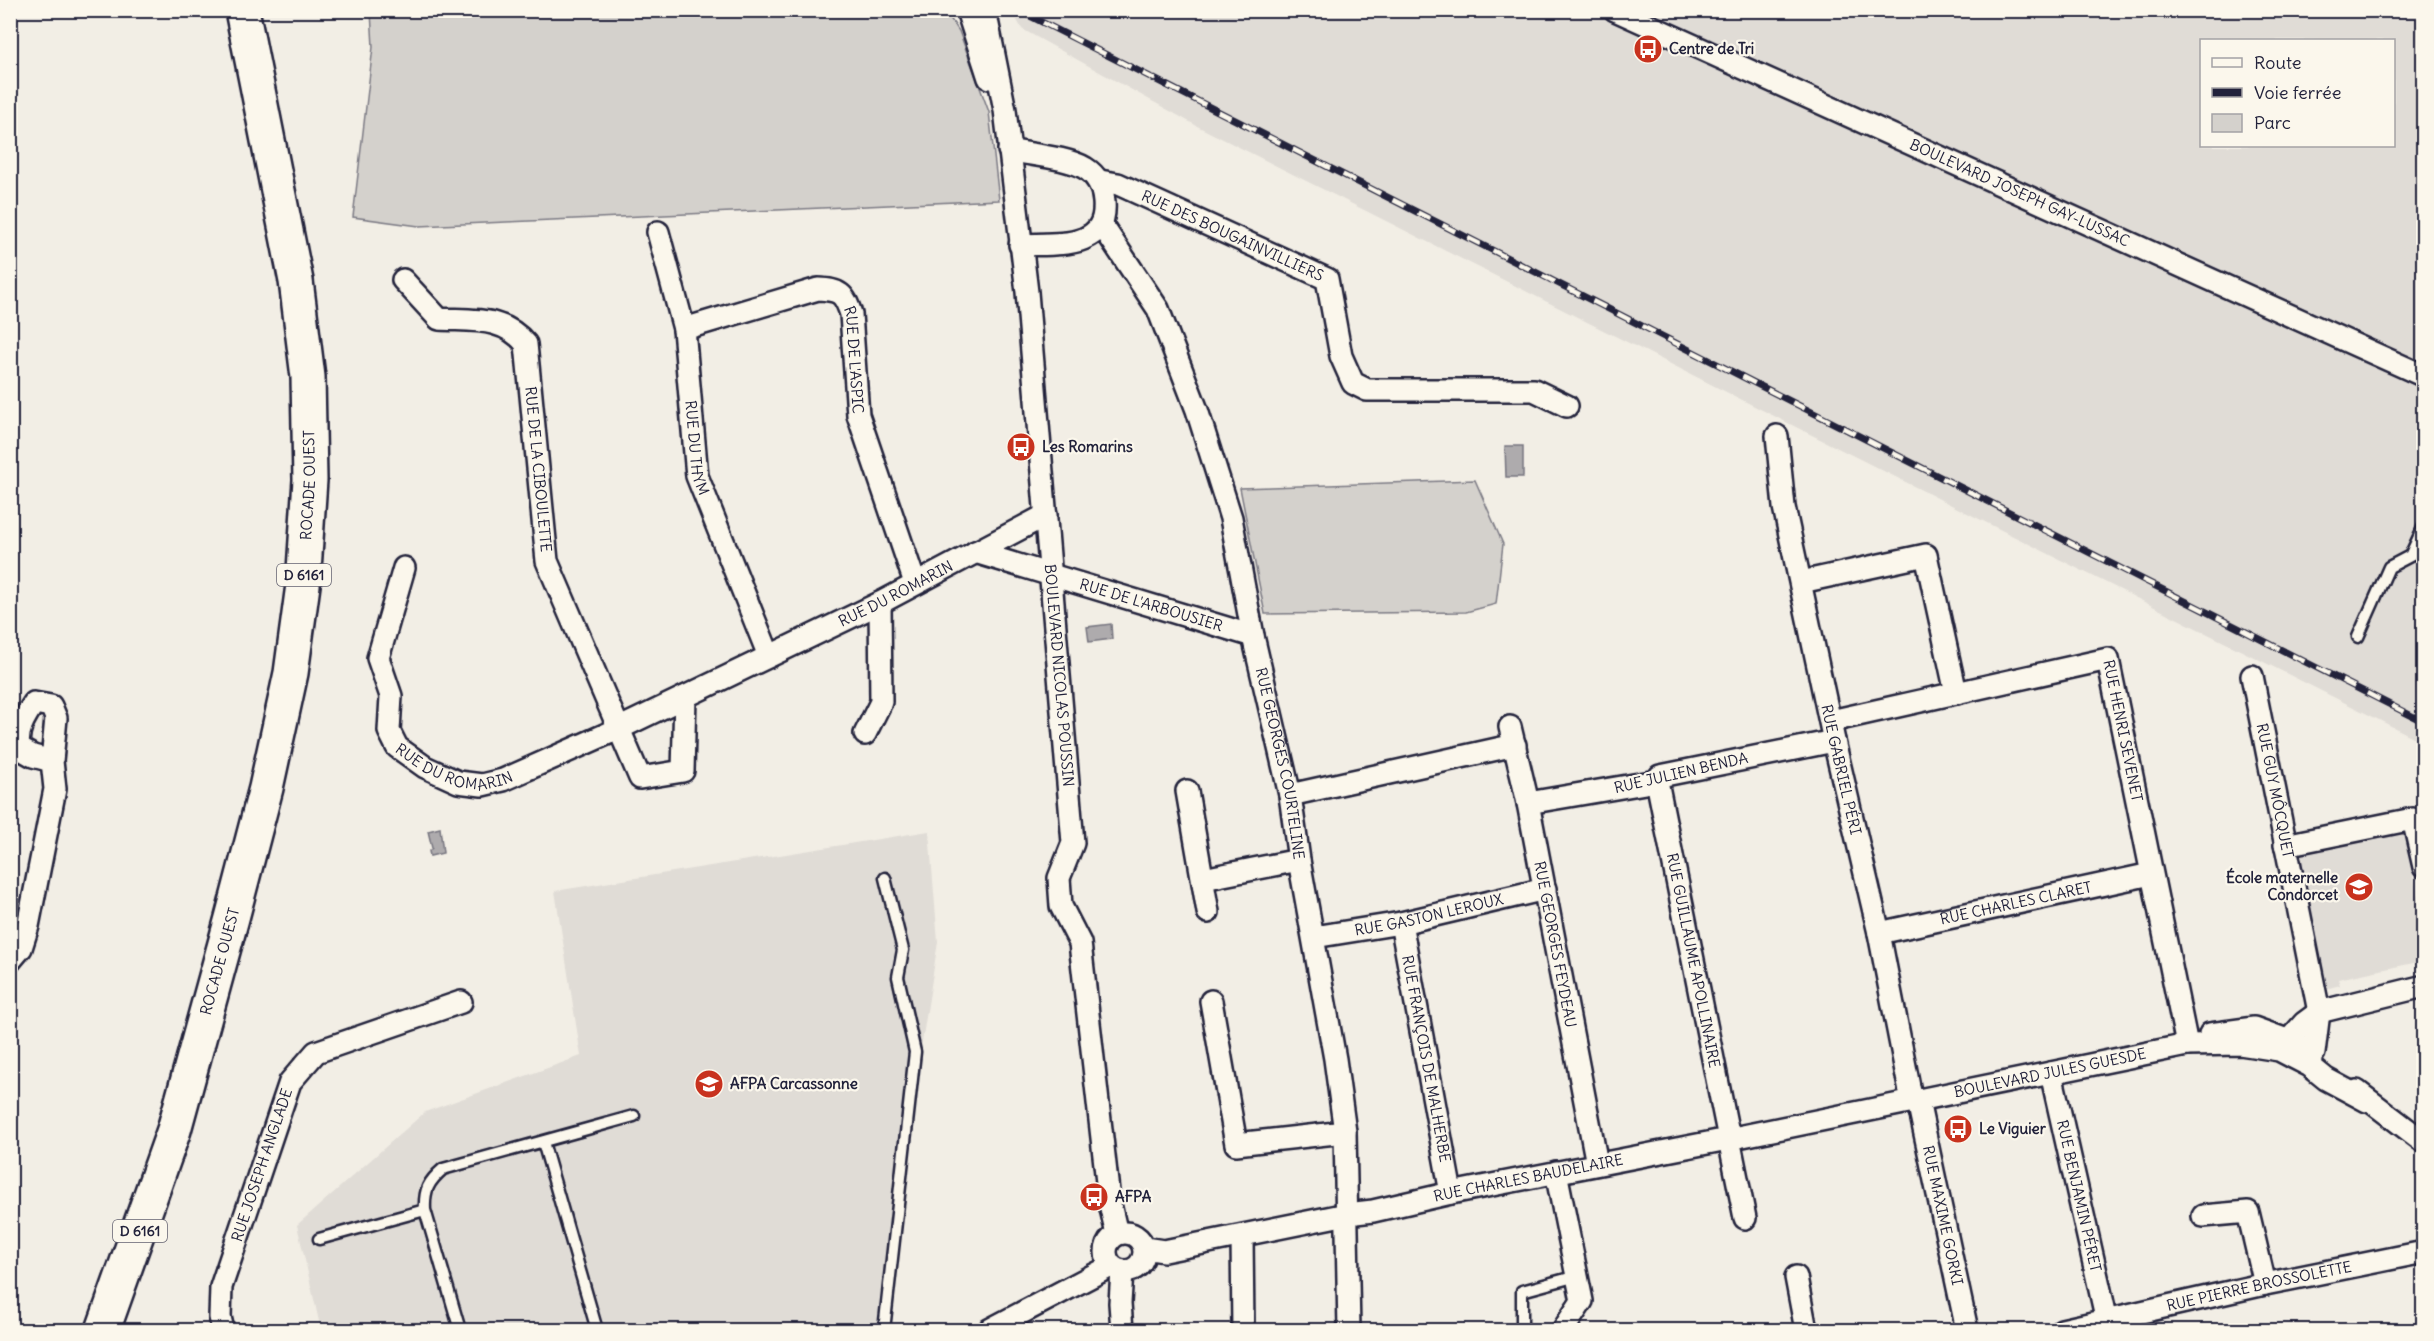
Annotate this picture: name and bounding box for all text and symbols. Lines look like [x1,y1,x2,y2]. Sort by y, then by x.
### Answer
bus stop icon: Centre de Tri [1632,33,1664,65]
place label: Centre de Tri [1669,39,1754,58]
legend [2200,39,2395,147]
text: Route [2254,51,2302,74]
text: Voie ferrée [2254,81,2341,104]
text: Parc [2254,111,2291,134]
street label: BOULEVARD JOSEPH GAY-LUSSAC [1907,135,2133,251]
street label: RUE DES BOUGAINVILLIERS [1139,186,1327,285]
street label: RUE DE L'ASPIC [840,303,868,414]
street label: RUE DE LA CIBOULETTE [521,386,556,553]
street label: RUE DU THYM [681,400,714,498]
street label: ROCADE OUEST [296,430,319,541]
bus stop icon: Les Romarins [1005,431,1037,463]
place label: Les Romarins [1042,437,1133,456]
street label: RUE DU ROMARIN [835,556,956,631]
street label: BOULEVARD NICOLAS POUSSIN [1041,563,1078,787]
road number: D 6161 [277,564,331,586]
street label: RUE DE L'ARBOUSIER [1077,574,1226,635]
street label: RUE HENRI SEVENET [2099,658,2147,803]
street label: RUE GEORGES COURTELINE [1252,666,1309,861]
street label: RUE GABRIEL PÉRI [1817,703,1866,836]
street label: RUE GUY MÔCQUET [2253,722,2298,860]
street label: RUE DU ROMARIN [392,739,516,795]
street label: RUE JULIEN BENDA [1612,748,1750,797]
street label: RUE GUILLAUME APOLLINAIRE [1663,851,1725,1070]
street label: RUE GEORGES FEYDEAU [1530,859,1581,1029]
place label: École maternelle Condorcet [2226,867,2339,904]
school or university icon: École maternelle Condorcet [2343,871,2375,903]
street label: RUE CHARLES CLARET [1938,877,2093,929]
street label: RUE GASTON LEROUX [1353,889,1506,939]
street label: ROCADE OUEST [196,905,243,1017]
street label: RUE FRANÇOIS DE MALHERBE [1398,954,1455,1164]
street label: BOULEVARD JULES GUESDE [1952,1044,2148,1102]
school or university icon: AFPA Carcassonne [693,1068,725,1100]
place label: AFPA Carcassonne [730,1074,858,1093]
street label: RUE JOSEPH ANGLADE [227,1086,296,1244]
bus stop icon: Le Viguier [1942,1113,1974,1145]
street label: RUE BENJAMIN PÉRET [2053,1118,2106,1274]
place label: Le Viguier [1979,1119,2047,1139]
street label: RUE MAXIME GORKI [1919,1144,1967,1287]
street label: RUE CHARLES BAUDELAIRE [1432,1150,1625,1206]
bus stop icon: AFPA [1078,1181,1110,1213]
place label: AFPA [1115,1187,1152,1206]
road number: D 6161 [113,1220,167,1242]
street label: RUE PIERRE BROSSOLETTE [2165,1257,2353,1315]

